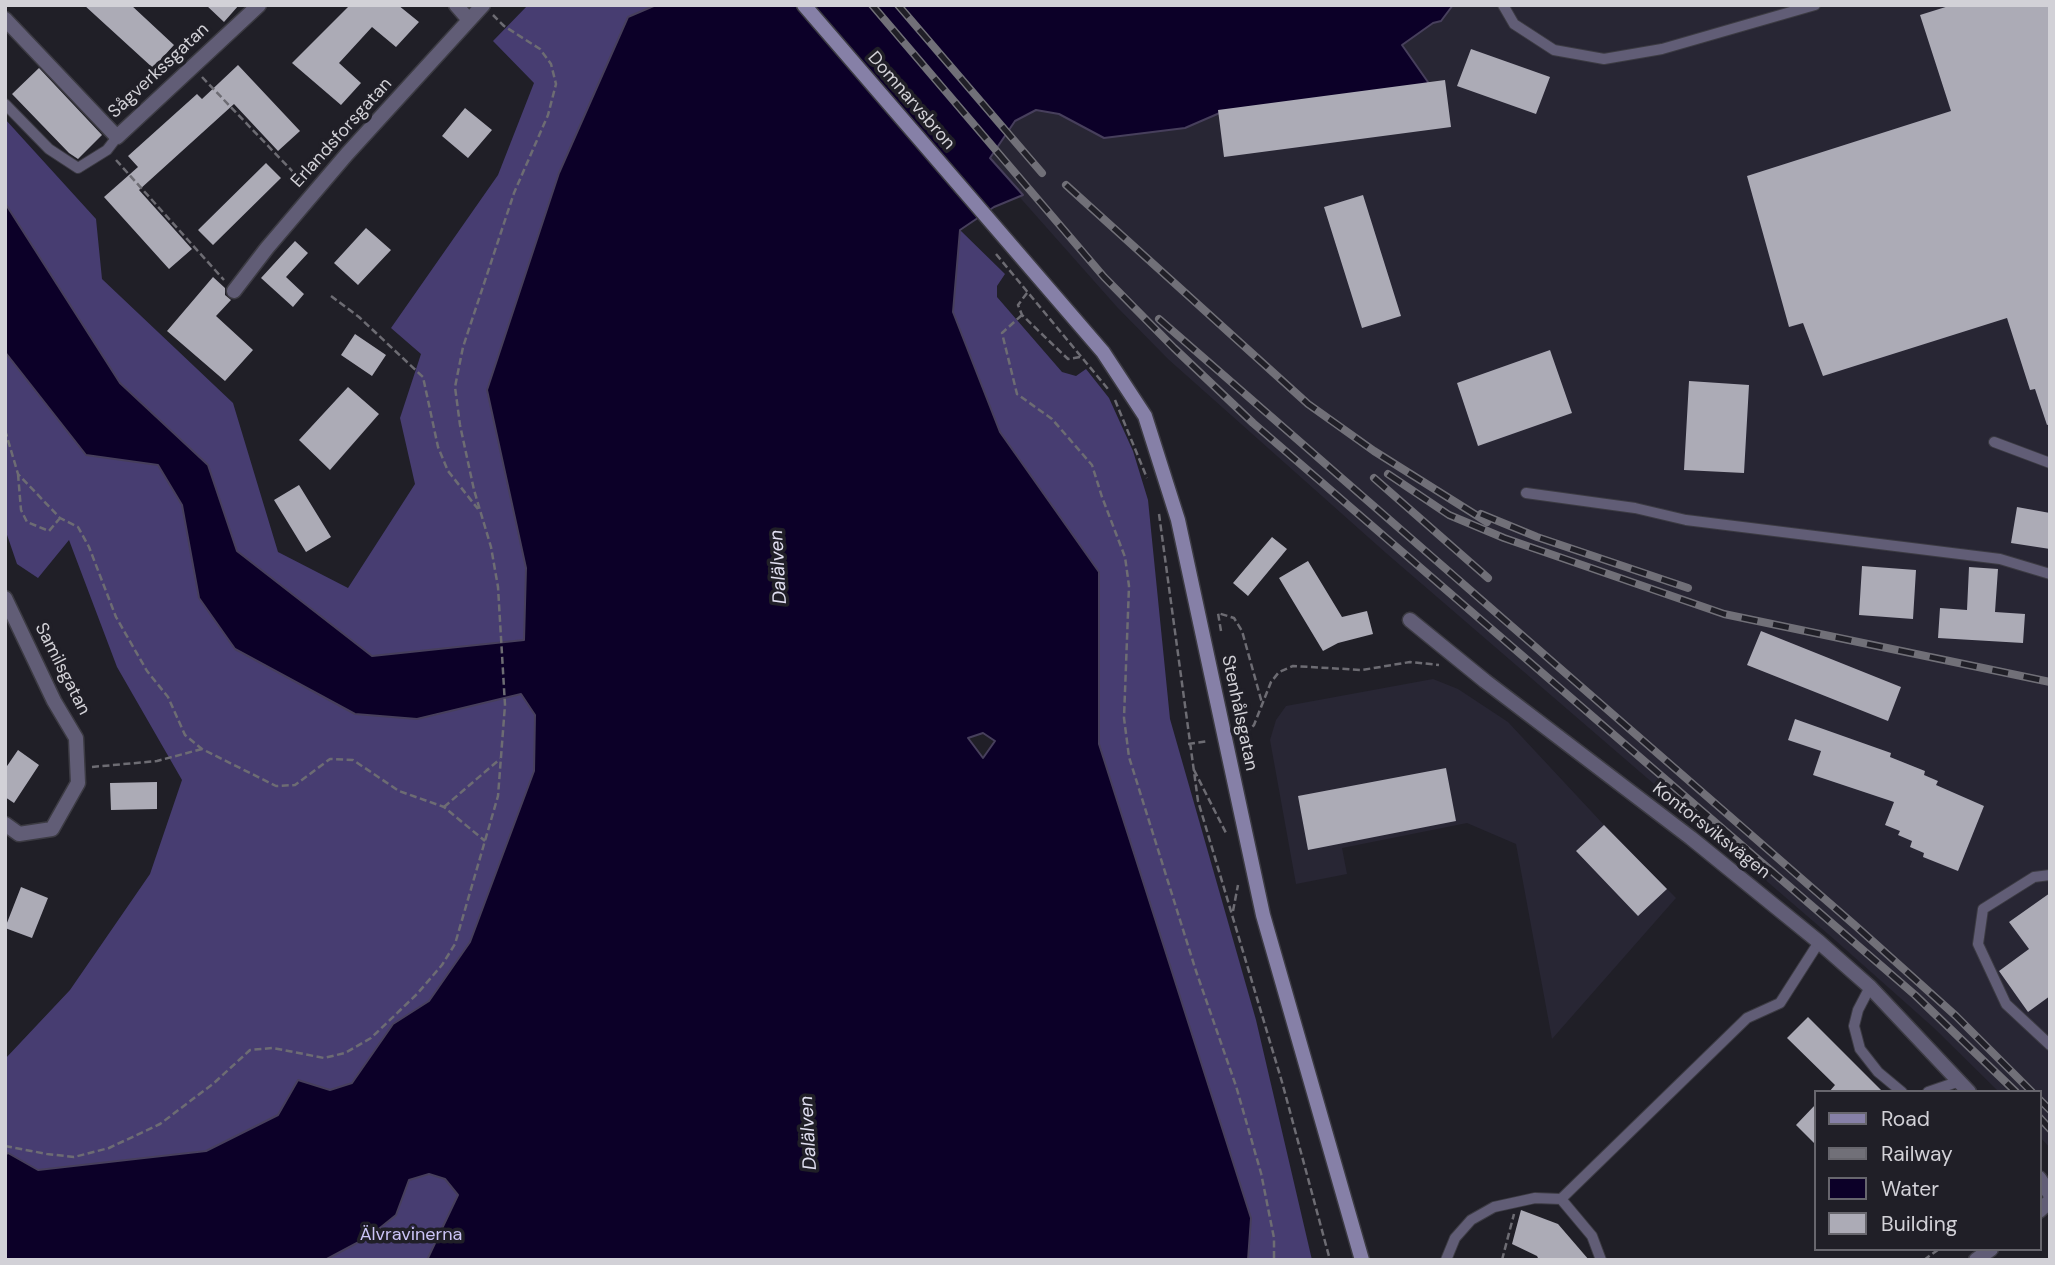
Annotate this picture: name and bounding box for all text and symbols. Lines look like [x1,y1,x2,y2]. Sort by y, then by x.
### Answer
street label: Sågverkssgatan [104,19,214,123]
street label: Domnarvsbron [863,48,959,154]
street label: Erlandsforsgatan [287,74,397,192]
water label: Dalälven [766,529,792,605]
street label: Samilsgatan [30,619,94,719]
street label: Stenhålsgatan [1216,653,1262,773]
street label: Kontorsviksvägen [1648,778,1774,884]
legend [1814,1090,2041,1251]
water label: Dalälven [796,1095,822,1171]
text: Road [1881,1105,1930,1133]
text: Railway [1881,1140,1953,1168]
text: Water [1881,1175,1939,1203]
text: Building [1881,1210,1957,1238]
park label: Älvravinerna [360,1224,462,1246]

